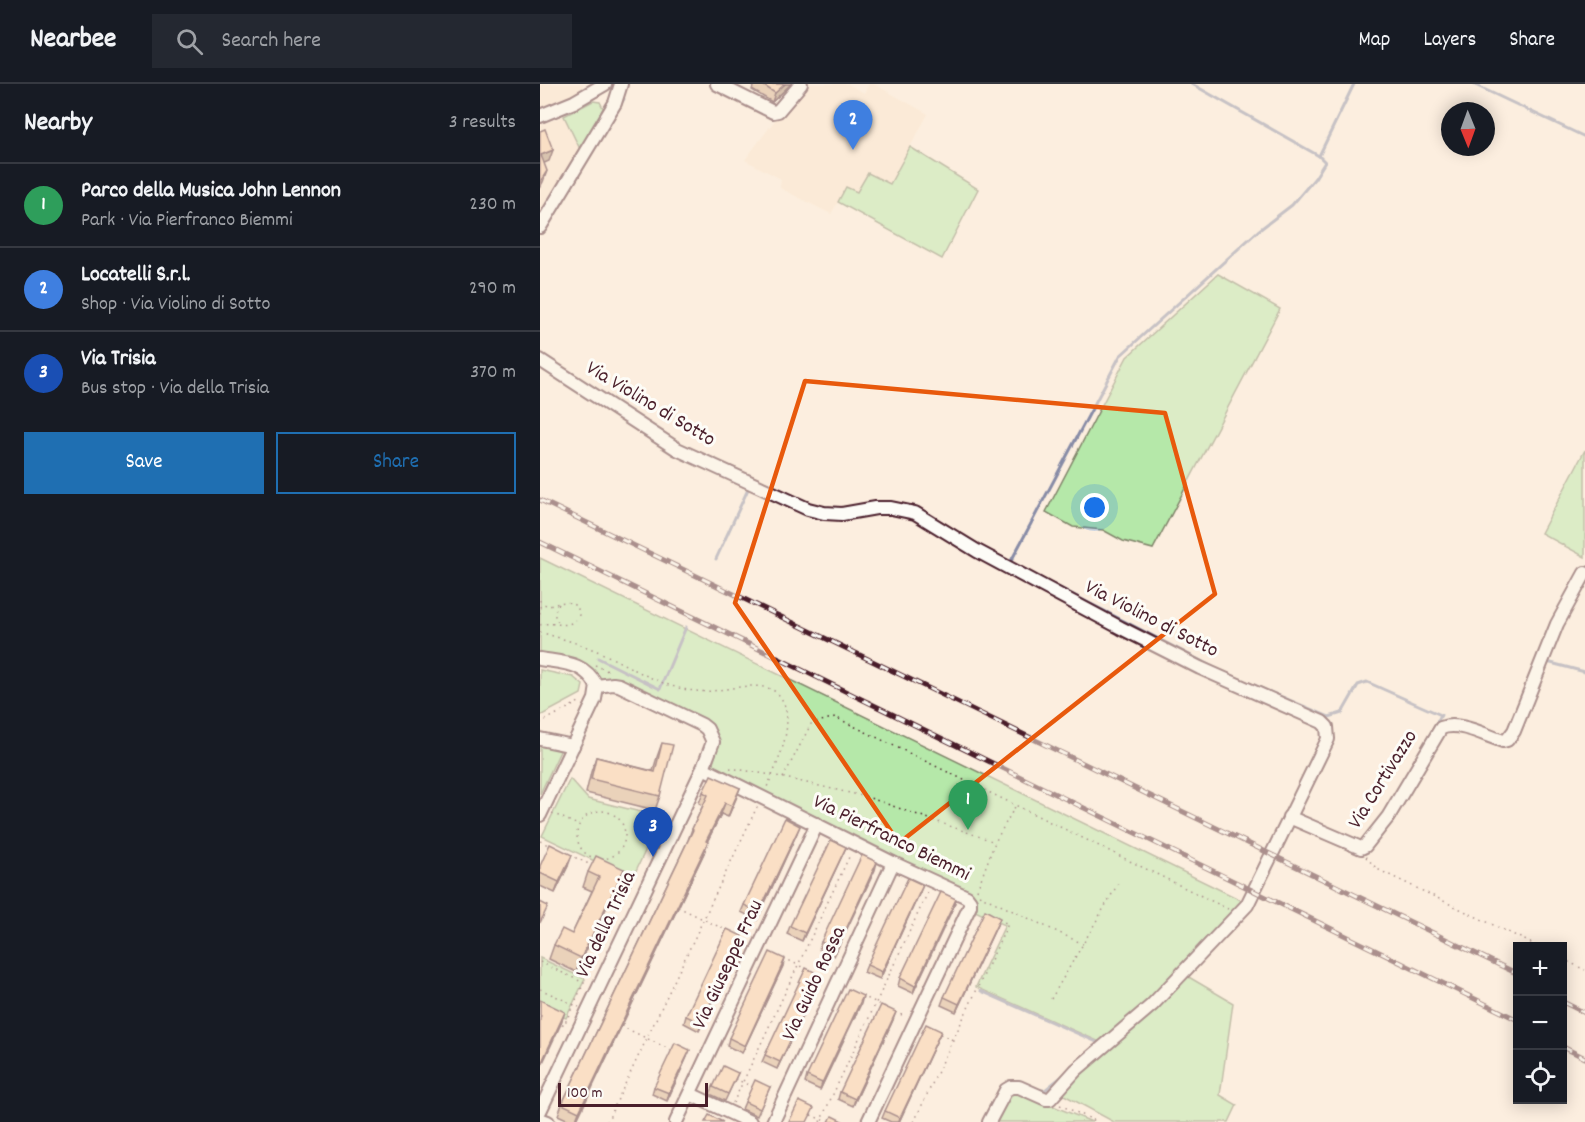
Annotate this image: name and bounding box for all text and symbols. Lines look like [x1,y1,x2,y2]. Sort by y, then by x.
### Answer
search box [152,14,572,68]
text: Nearbee [30,21,116,61]
icon: search [173,25,206,58]
text: Search here [221,26,321,57]
text: Map [1359,26,1390,56]
text: Layers [1423,26,1476,56]
text: Share [1509,26,1555,56]
pin: 2 [834,100,872,150]
north arrow [1441,102,1495,156]
text: Nearby [24,105,92,142]
text: 3 results [449,109,516,137]
text: Parco della Musica John Lennon [81,176,341,207]
text: 1 [41,191,46,219]
text: 230 m [469,191,516,219]
text: Park · Via Pierfranco Biemmi [81,207,293,235]
text: Locatelli S.r.l. [81,260,190,291]
text: 2 [39,275,48,303]
text: 290 m [469,275,516,303]
text: Shop · Via Violino di Sotto [81,291,270,319]
text: Via Trisia [81,344,156,375]
street label: Via Violino di Sotto [579,354,721,456]
text: 3 [39,359,48,387]
text: 370 m [470,359,516,387]
text: Bus stop · Via della Trisia [81,375,269,403]
button: Save [24,432,264,494]
button: Share [276,432,516,494]
your location [1080,493,1109,522]
street label: Via Violino di Sotto [1079,573,1223,667]
street label: Via Cortivazzo [1342,725,1426,835]
pin: 1 [948,780,988,830]
street label: Via Pierfranco Biemmi [807,788,975,890]
pin: 3 [634,808,672,857]
street label: Via della Trisia [569,866,645,983]
street label: Via Giuseppe Frau [686,895,772,1035]
street label: Via Guido Rossa [775,921,855,1046]
map controls [1513,942,1567,1104]
button: + [1513,942,1567,996]
button: − [1513,996,1567,1050]
button: locate [1513,1050,1567,1104]
scale bar [558,1080,708,1108]
text: 100 m [567,1082,603,1105]

